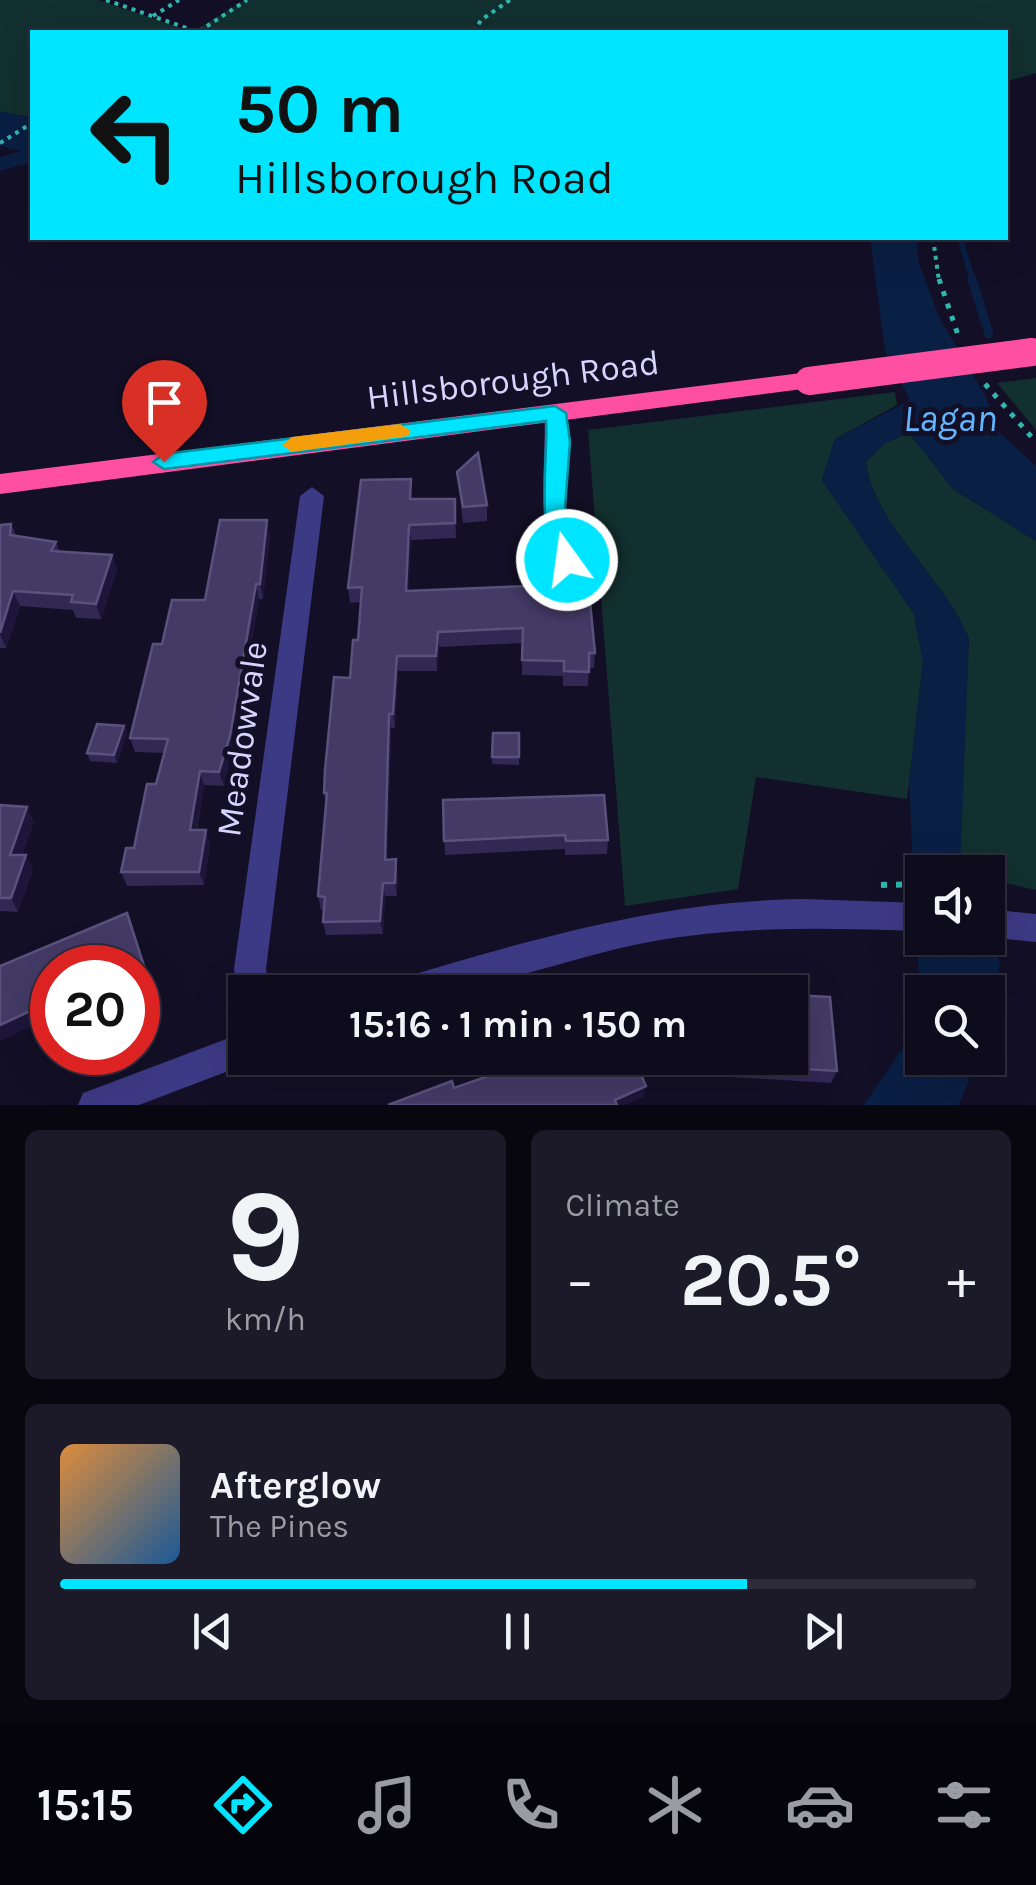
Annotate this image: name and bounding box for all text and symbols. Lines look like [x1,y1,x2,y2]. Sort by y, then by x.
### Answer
text: 50 m [235,68,404,150]
icon: left [70,70,200,200]
text: Hillsborough Road [235,152,614,204]
street label: Hillsborough Road [364,342,662,418]
pin [122,360,207,463]
icon: arrive [137,375,192,430]
water label: Lagan [903,396,997,441]
position arrow [515,508,619,612]
street label: Meadowvale [208,639,276,839]
map controls [905,855,1005,1075]
button: sound [905,855,1005,955]
speed limit sign: 20 [30,945,160,1075]
button: search [905,975,1005,1075]
text: 15:16 · 1 min · 150 m [349,1002,687,1047]
text: 9 [226,1160,305,1312]
text: Climate [566,1187,680,1224]
text: 20.5° [680,1236,862,1324]
text: − [566,1248,594,1312]
text: + [947,1248,976,1312]
text: km/h [225,1301,306,1338]
text: Afterglow [210,1463,381,1508]
text: The Pines [210,1508,349,1545]
icon: previous [185,1604,240,1659]
icon: pause [490,1604,545,1659]
icon: next [796,1604,851,1659]
icon: directions [208,1770,278,1840]
icon: music [352,1770,422,1840]
icon: phone [496,1770,566,1840]
icon: climate [640,1770,710,1840]
icon: car [785,1770,855,1840]
icon: filters [929,1770,999,1840]
text: 15:15 [37,1779,134,1831]

